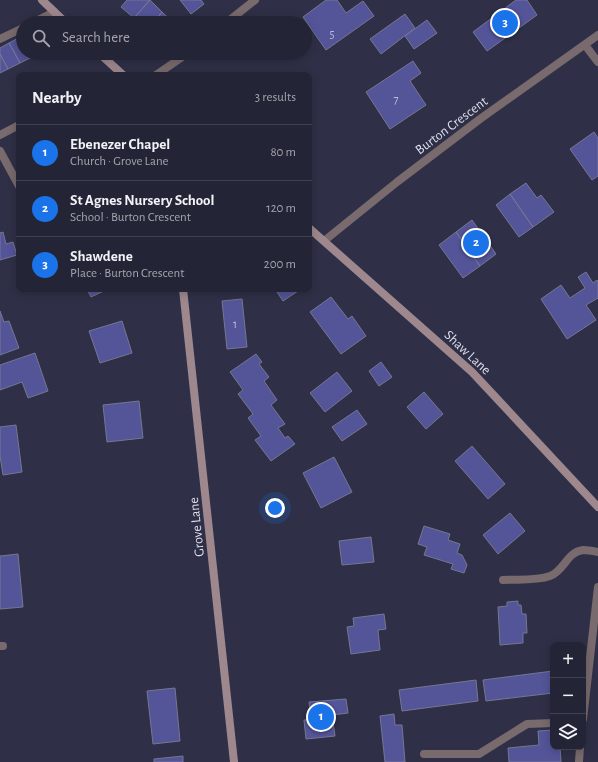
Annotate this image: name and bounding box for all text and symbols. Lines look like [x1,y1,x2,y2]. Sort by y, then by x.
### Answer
pin: 3 [492,8,518,38]
search box [16,16,312,60]
icon: search [30,27,52,49]
house number: 5 [329,28,335,40]
text: Search here [62,30,130,45]
text: Nearby [32,89,82,106]
text: 3 results [255,91,296,104]
house number: 7 [393,93,399,105]
street label: Burton Crescent [413,94,491,157]
text: Ebenezer Chapel [70,137,170,152]
text: 1 [43,146,47,159]
text: 80 m [270,146,296,159]
text: Church · Grove Lane [70,155,169,168]
text: St Agnes Nursery School [70,193,214,208]
text: 2 [42,202,48,215]
text: 120 m [266,202,296,215]
text: School · Burton Crescent [70,211,191,224]
pin: 2 [463,228,489,258]
text: Shawdene [70,249,133,264]
text: 3 [42,258,48,271]
text: 200 m [264,258,296,271]
text: Place · Burton Crescent [70,267,184,280]
house number: 1 [233,318,237,330]
street label: Shaw Lane [441,328,493,378]
street label: Grove Lane [187,497,207,557]
your location [265,498,285,518]
map controls [550,642,586,750]
button: + [550,642,586,678]
button: − [550,678,586,714]
pin: 1 [308,702,334,732]
button: layers [550,714,586,750]

